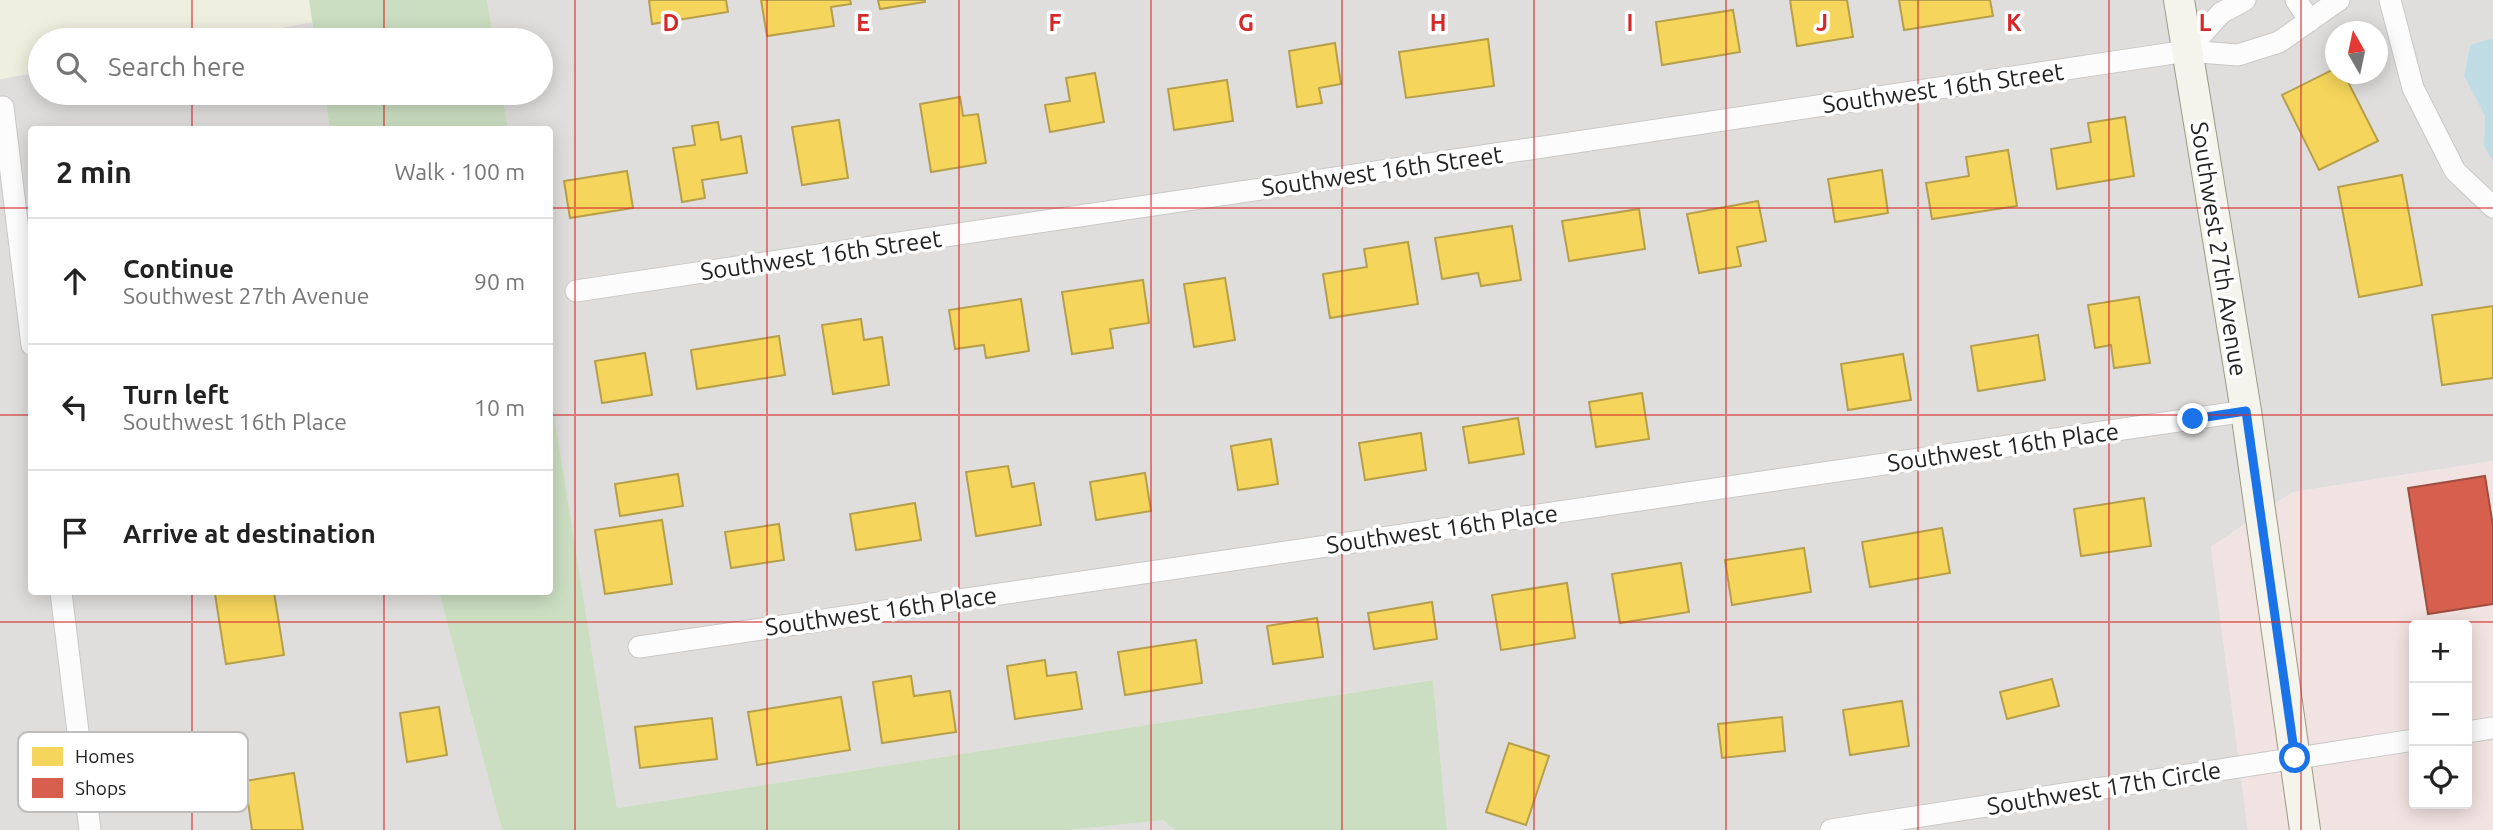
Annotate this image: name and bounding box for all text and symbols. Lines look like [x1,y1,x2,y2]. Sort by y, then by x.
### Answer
text: D [663,10,679,35]
text: E [856,10,870,35]
text: F [1049,10,1062,35]
text: G [1238,10,1254,35]
text: H [1430,10,1446,35]
text: I [1627,10,1633,35]
text: J [1816,10,1828,35]
text: K [2006,10,2022,35]
text: L [2199,10,2212,35]
north arrow [2325,21,2388,84]
search box [28,28,553,105]
icon: search [52,48,90,86]
text: Search here [108,52,245,81]
street label: Southwest 16th Street [1821,58,2066,118]
street label: Southwest 27th Avenue [2186,120,2252,378]
street label: Southwest 16th Street [1260,141,1505,201]
text: 2 min [56,155,132,189]
text: Walk · 100 m [394,159,525,184]
street label: Southwest 16th Street [699,225,944,285]
text: Continue [123,254,234,283]
icon: ahead [56,262,94,300]
text: 90 m [474,269,525,294]
text: Southwest 27th Avenue [123,283,369,308]
text: Turn left [123,380,229,409]
icon: left [56,388,94,426]
text: 10 m [474,395,525,420]
route end [2177,403,2208,434]
text: Southwest 16th Place [123,409,347,434]
street label: Southwest 16th Place [1885,417,2121,477]
street label: Southwest 16th Place [1324,499,1560,559]
icon: arrive [56,514,94,552]
text: Arrive at destination [123,519,376,548]
street label: Southwest 16th Place [763,581,999,641]
map controls [2409,620,2472,809]
button: + [2409,620,2472,683]
button: − [2409,683,2472,746]
legend [18,732,248,812]
route start [2279,742,2310,773]
text: Homes [75,745,135,767]
button: locate [2409,746,2472,809]
street label: Southwest 17th Circle [1985,756,2223,820]
text: Shops [75,777,126,799]

